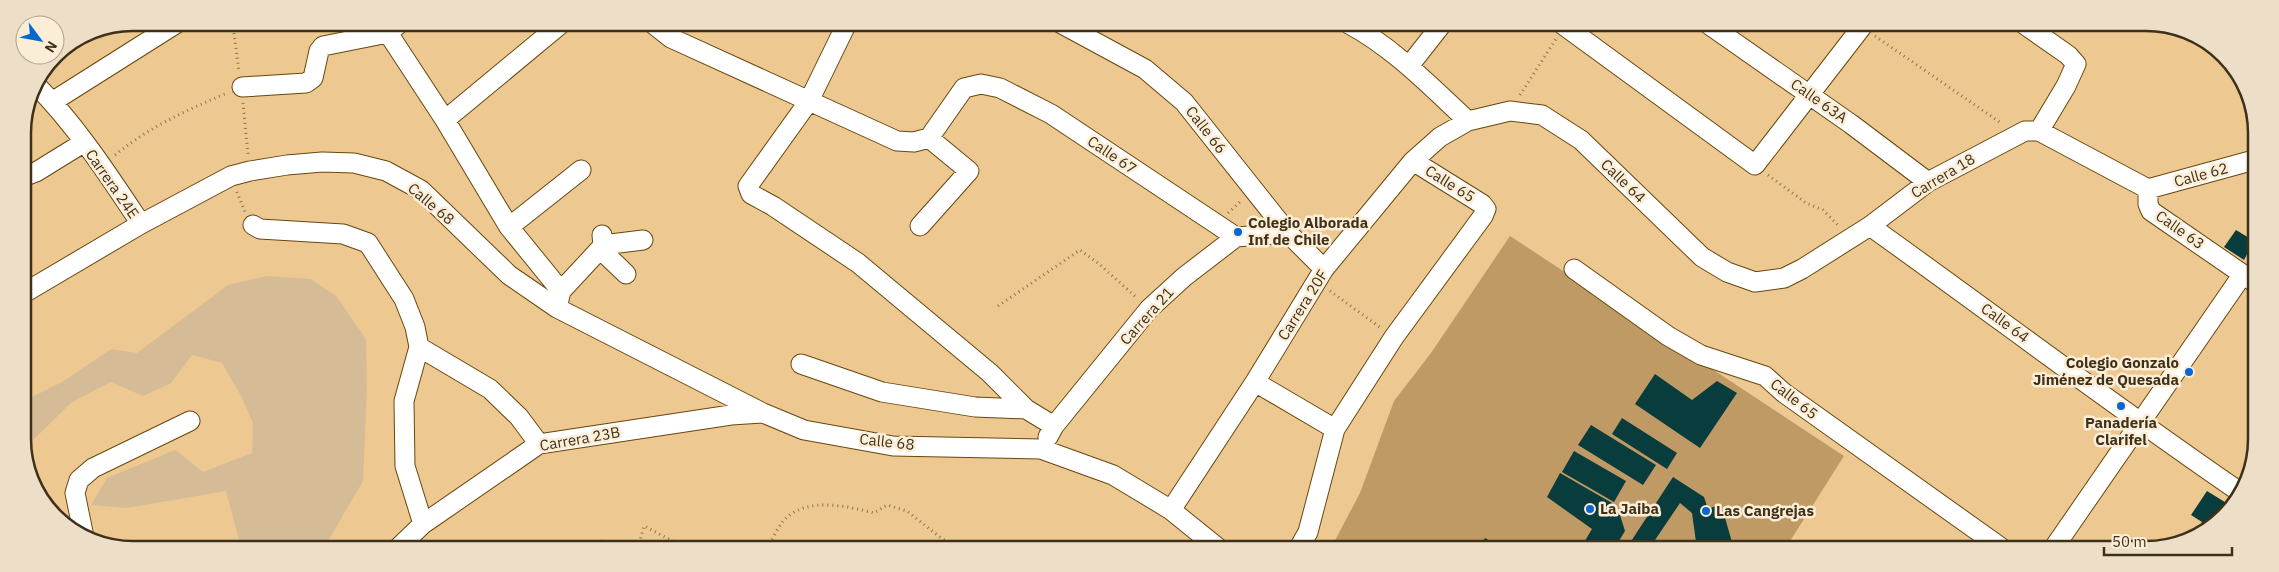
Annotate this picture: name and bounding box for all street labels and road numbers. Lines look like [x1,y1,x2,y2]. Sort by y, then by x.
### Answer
street label: Calle 63A [1787,74,1852,127]
street label: Calle 66 [1182,102,1231,157]
street label: Calle 67 [1084,131,1140,178]
street label: Carrera 24E [82,145,143,222]
street label: Carrera 18 [1907,149,1978,202]
street label: Calle 64 [1597,155,1650,207]
street label: Calle 62 [2172,158,2230,191]
street label: Calle 65 [1422,161,1479,206]
street label: Calle 68 [404,179,459,229]
street label: Calle 63 [2152,206,2208,253]
street label: Carrera 20F [1273,266,1332,344]
street label: Carrera 21 [1116,283,1178,349]
street label: Calle 64 [1977,299,2033,347]
street label: Calle 65 [1767,374,1822,423]
street label: Carrera 23B [538,422,622,455]
street label: Calle 68 [859,429,915,454]

